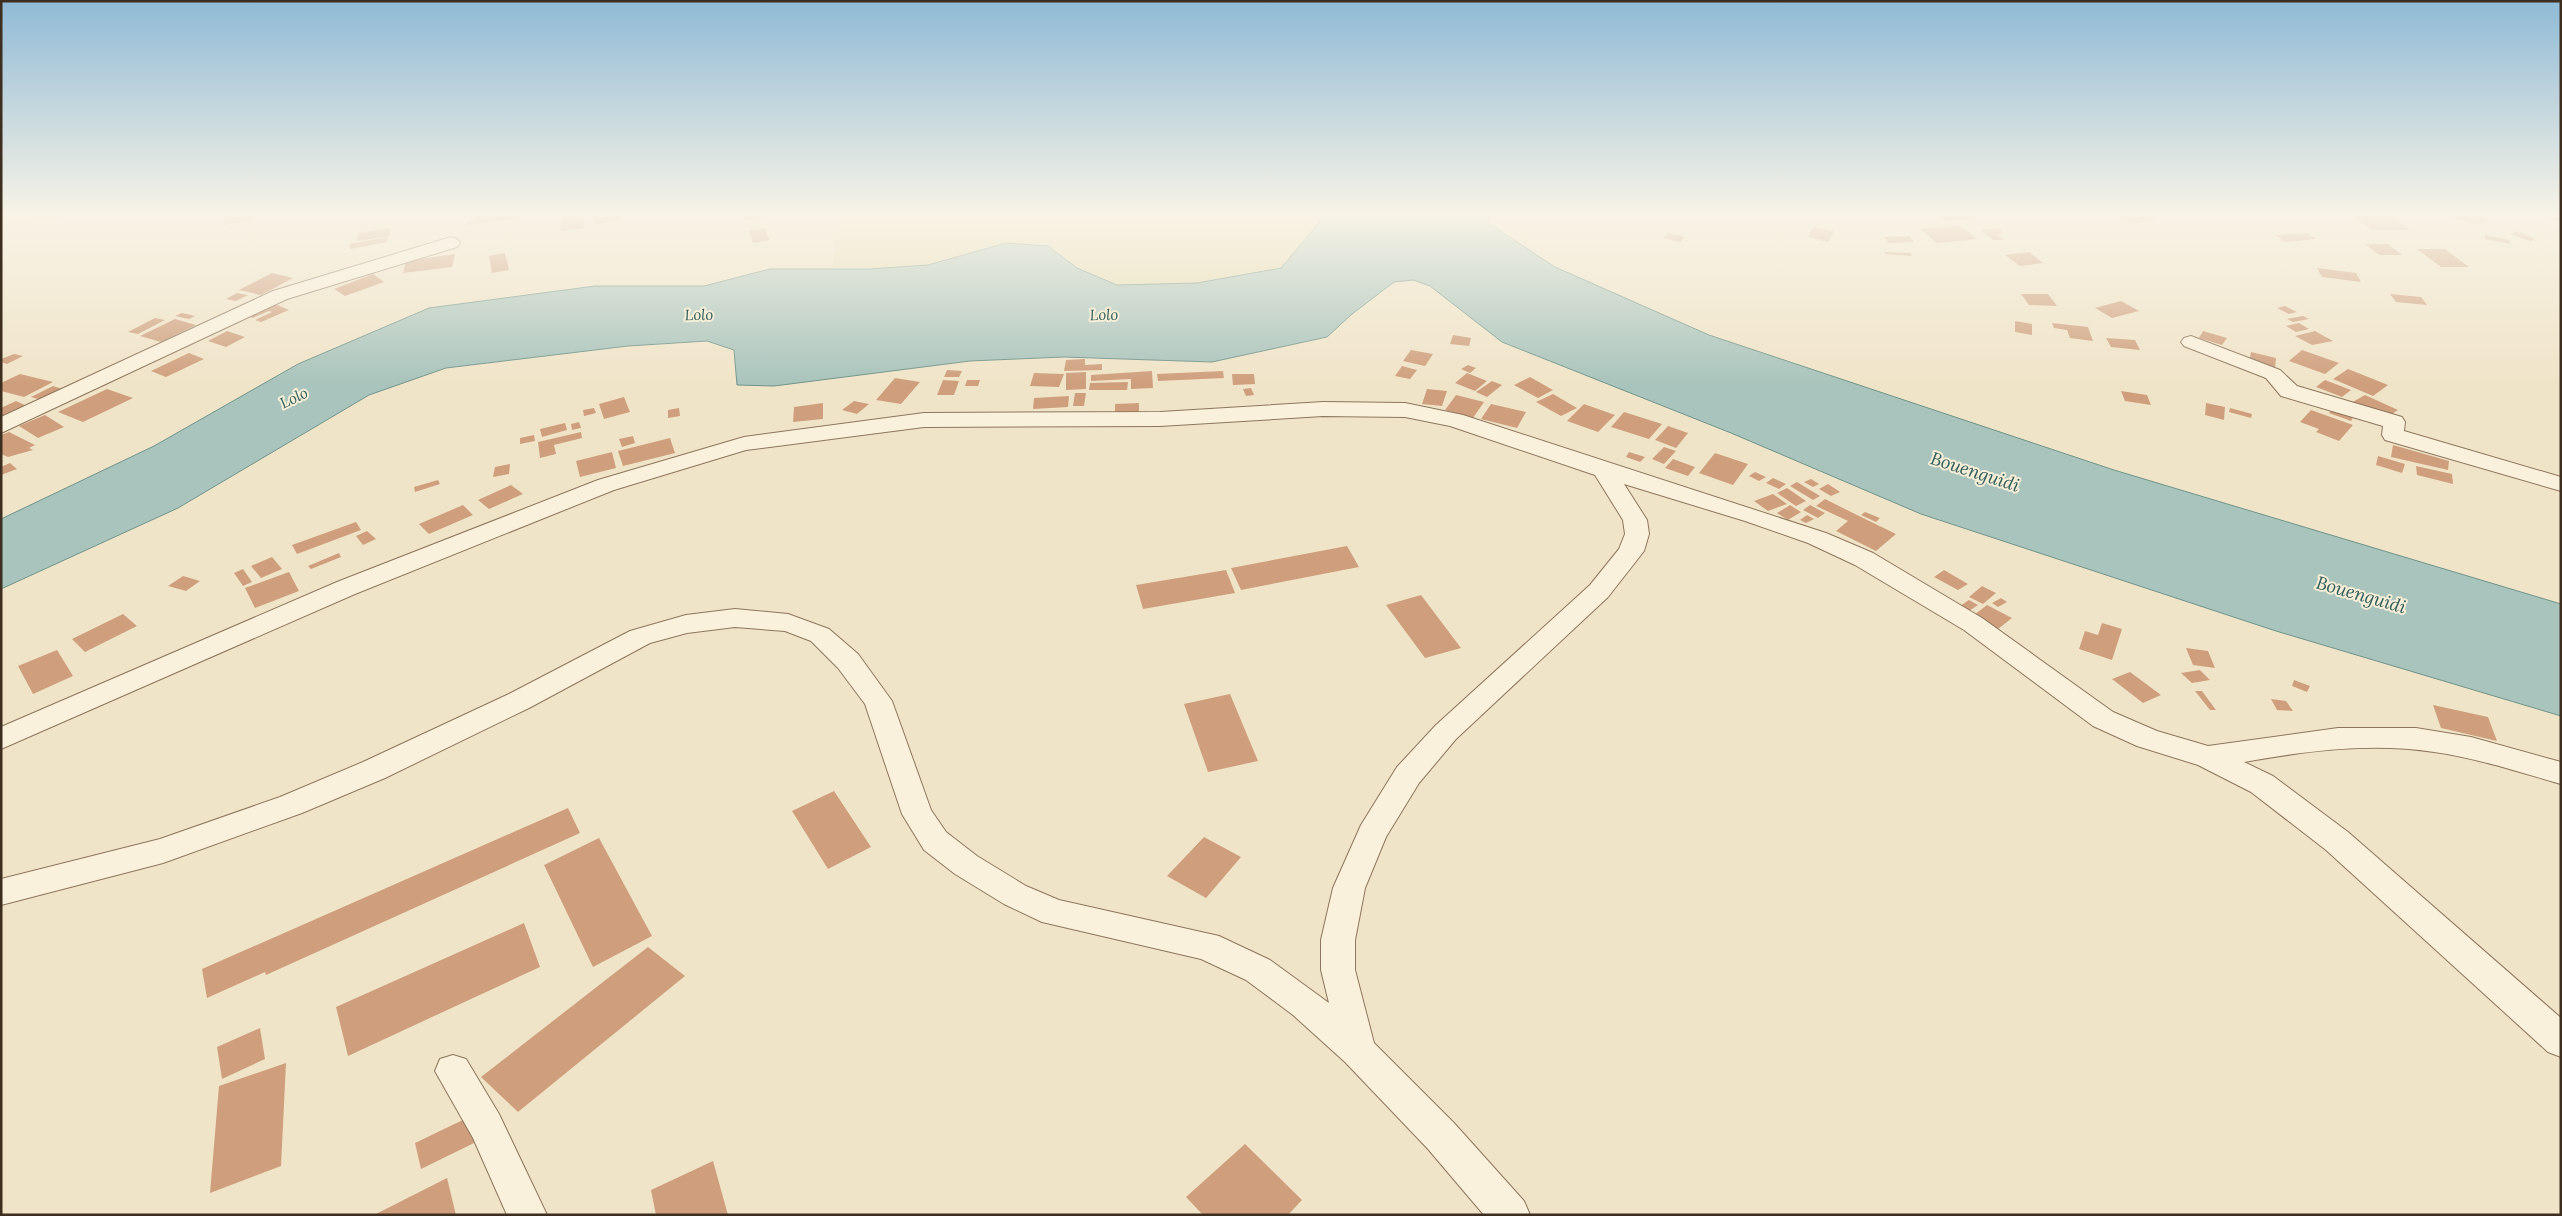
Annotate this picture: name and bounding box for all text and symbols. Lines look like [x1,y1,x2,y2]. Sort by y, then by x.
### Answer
water label: Lolo [685,305,714,324]
water label: Lolo [1090,305,1119,324]
water label: Lolo [277,383,311,412]
water label: Bouenguidi [1928,446,2023,497]
water label: Bouenguidi [2314,571,2409,618]

